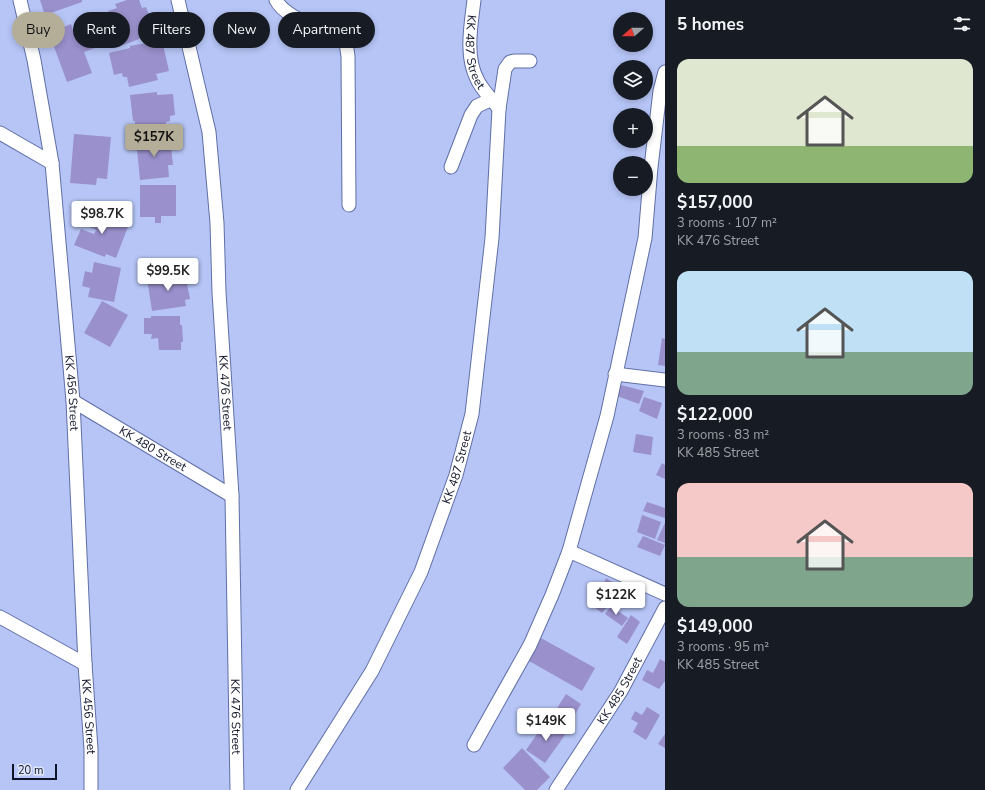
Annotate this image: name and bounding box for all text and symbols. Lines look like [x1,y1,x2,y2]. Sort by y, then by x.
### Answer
chip: Buy [12,12,65,48]
chip: Rent [73,12,130,48]
chip: Filters [138,12,205,48]
chip: New [213,12,270,48]
chip: Apartment [278,12,375,48]
north arrow [613,12,653,52]
map controls [613,12,653,196]
text: 5 homes [677,13,744,36]
icon: filters [951,13,973,35]
street label: KK 487 Street [462,14,489,93]
button: layers [613,60,653,100]
icon: home [789,85,861,157]
button: + [613,108,653,148]
pin: $157K [126,124,182,158]
text: $157K [134,128,174,146]
button: − [613,156,653,196]
text: $157,000 [677,191,753,214]
pin: $98.7K [69,201,135,235]
text: $98.7K [80,205,124,223]
text: 3 rooms · 107 m² [677,214,777,232]
text: KK 476 Street [677,232,759,250]
pin: $99.5K [135,258,201,292]
text: $99.5K [146,262,190,280]
icon: home [789,297,861,369]
street label: KK 456 Street [61,355,82,432]
street label: KK 476 Street [215,355,236,432]
text: $122,000 [677,403,753,426]
street label: KK 480 Street [116,422,190,475]
text: 3 rooms · 83 m² [677,426,769,444]
street label: KK 487 Street [438,428,475,506]
text: KK 485 Street [677,444,759,462]
icon: home [789,509,861,581]
pin: $122K [588,582,644,616]
text: $122K [596,586,636,604]
text: $149,000 [677,615,753,638]
text: 3 rooms · 95 m² [677,638,769,656]
street label: KK 485 Street [593,654,646,727]
text: KK 485 Street [677,656,759,674]
street label: KK 456 Street [78,678,99,755]
street label: KK 476 Street [227,679,244,755]
pin: $149K [518,708,574,742]
text: $149K [526,712,566,730]
scale bar [12,762,57,781]
text: 20 m [18,763,43,778]

